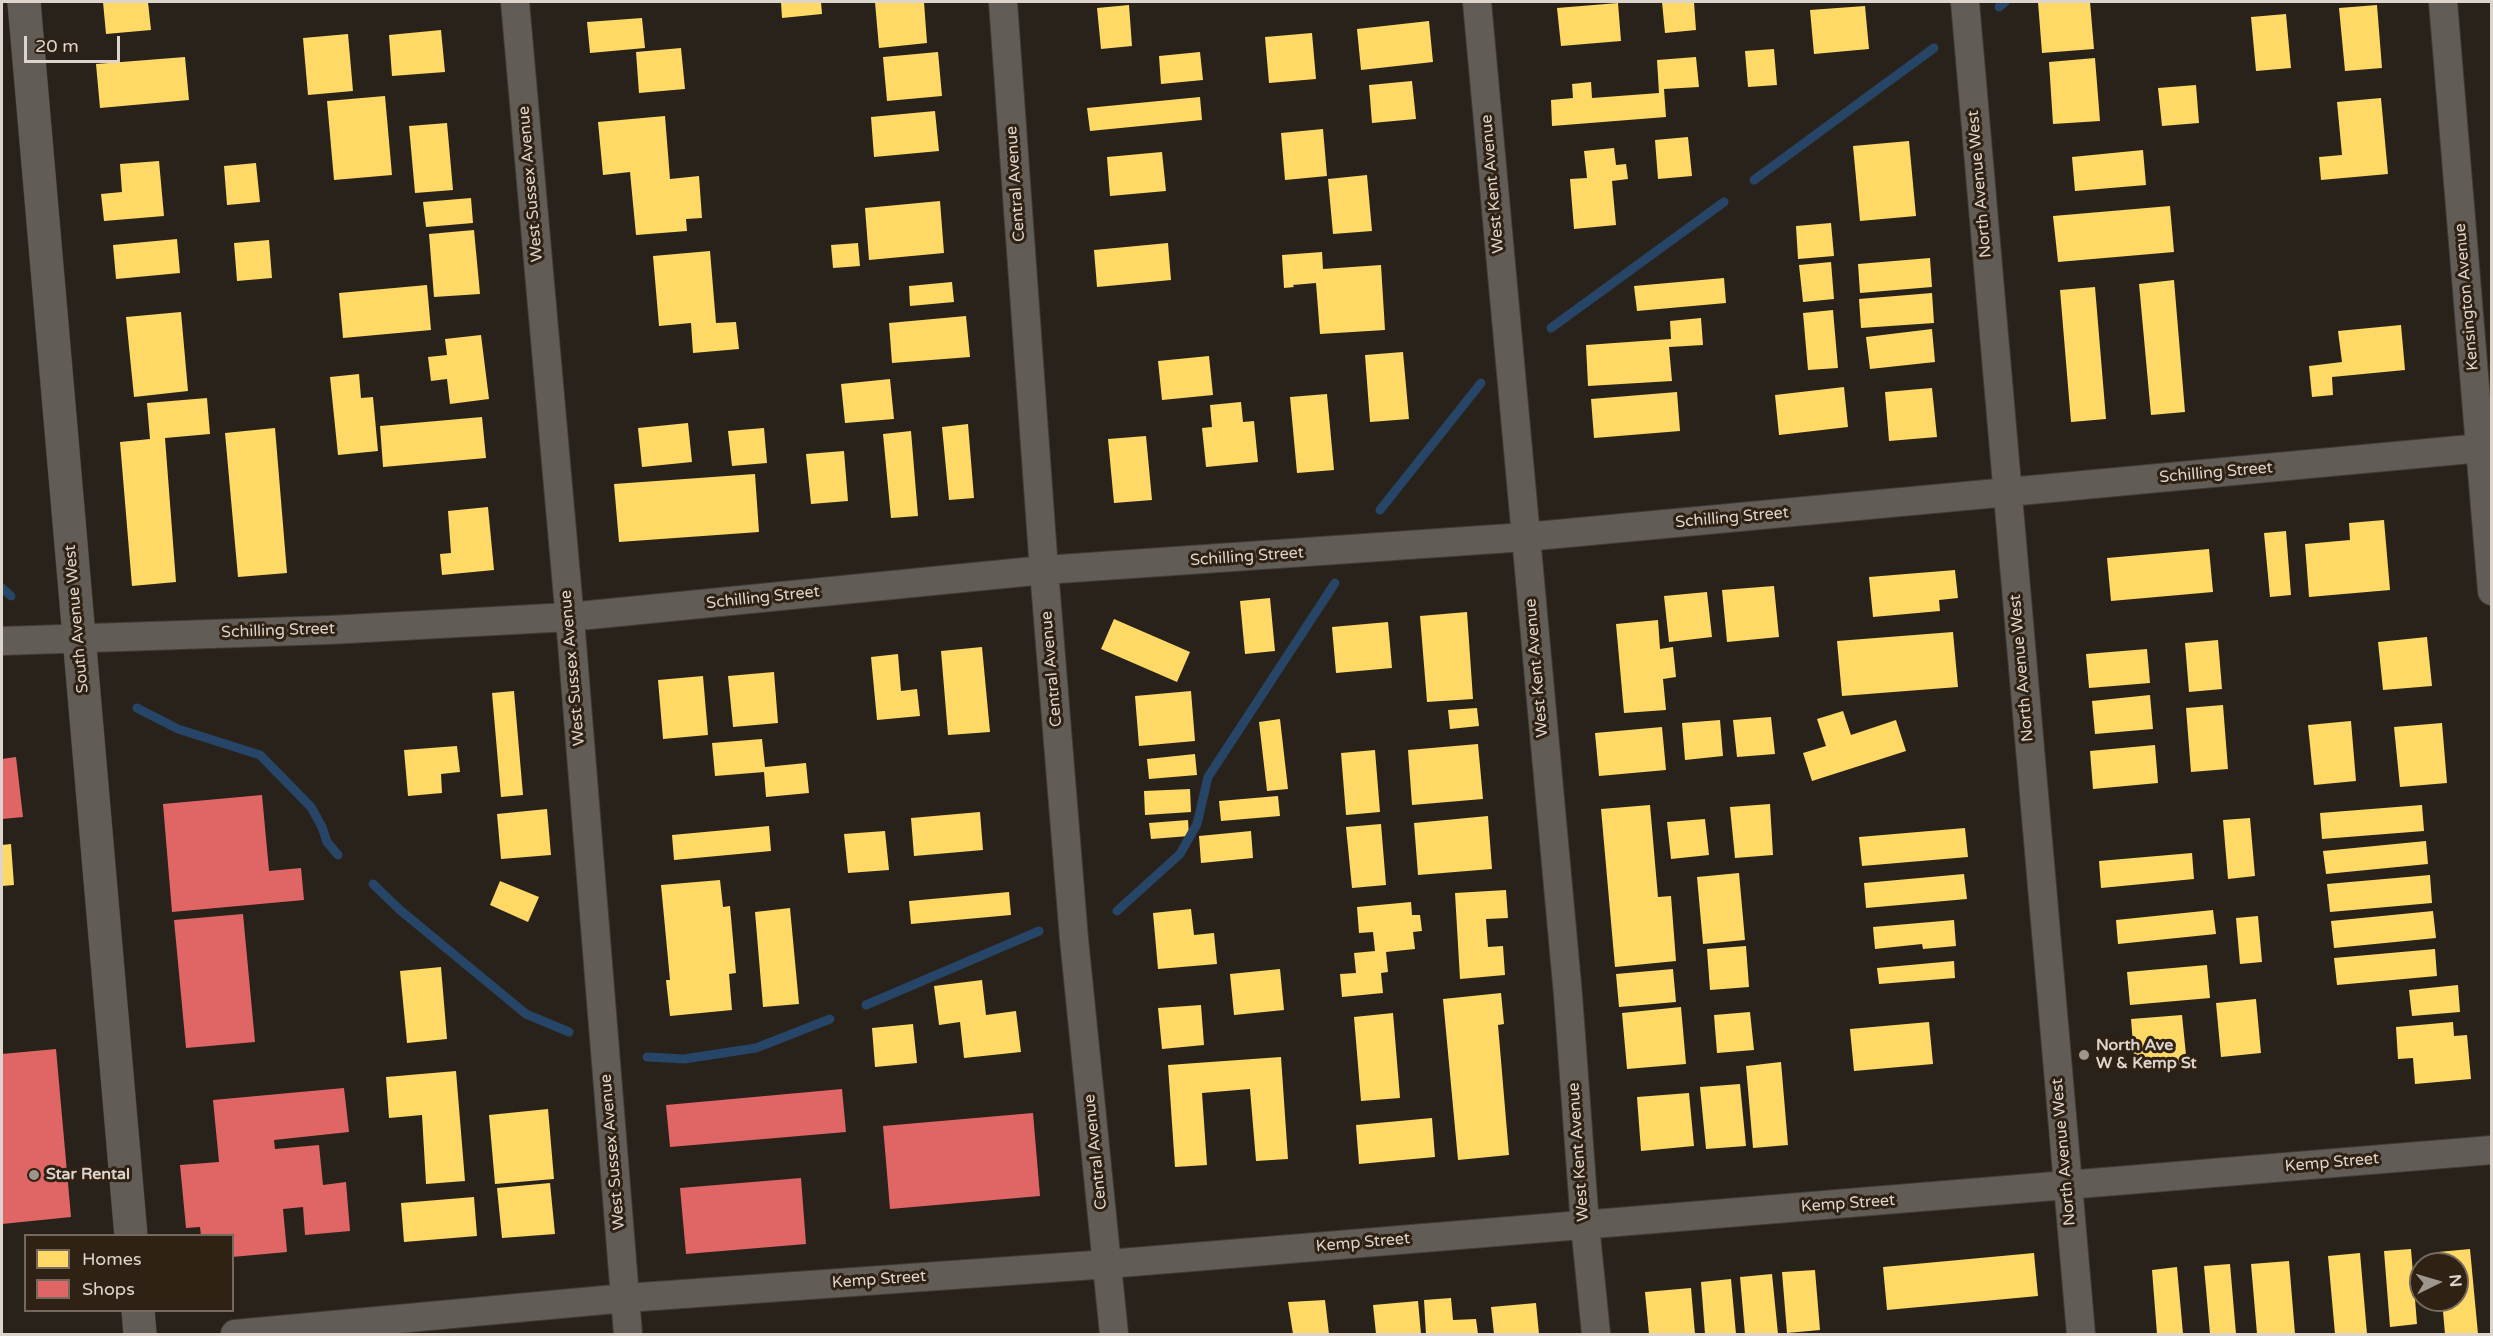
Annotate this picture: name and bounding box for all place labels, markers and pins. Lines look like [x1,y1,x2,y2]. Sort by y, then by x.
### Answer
place label: North Ave W & Kemp St [2096,1036,2197,1074]
marker: North Ave W & Kemp St [2077,1048,2091,1062]
place label: Star Rental [46,1165,130,1185]
marker: Star Rental [27,1168,41,1182]

